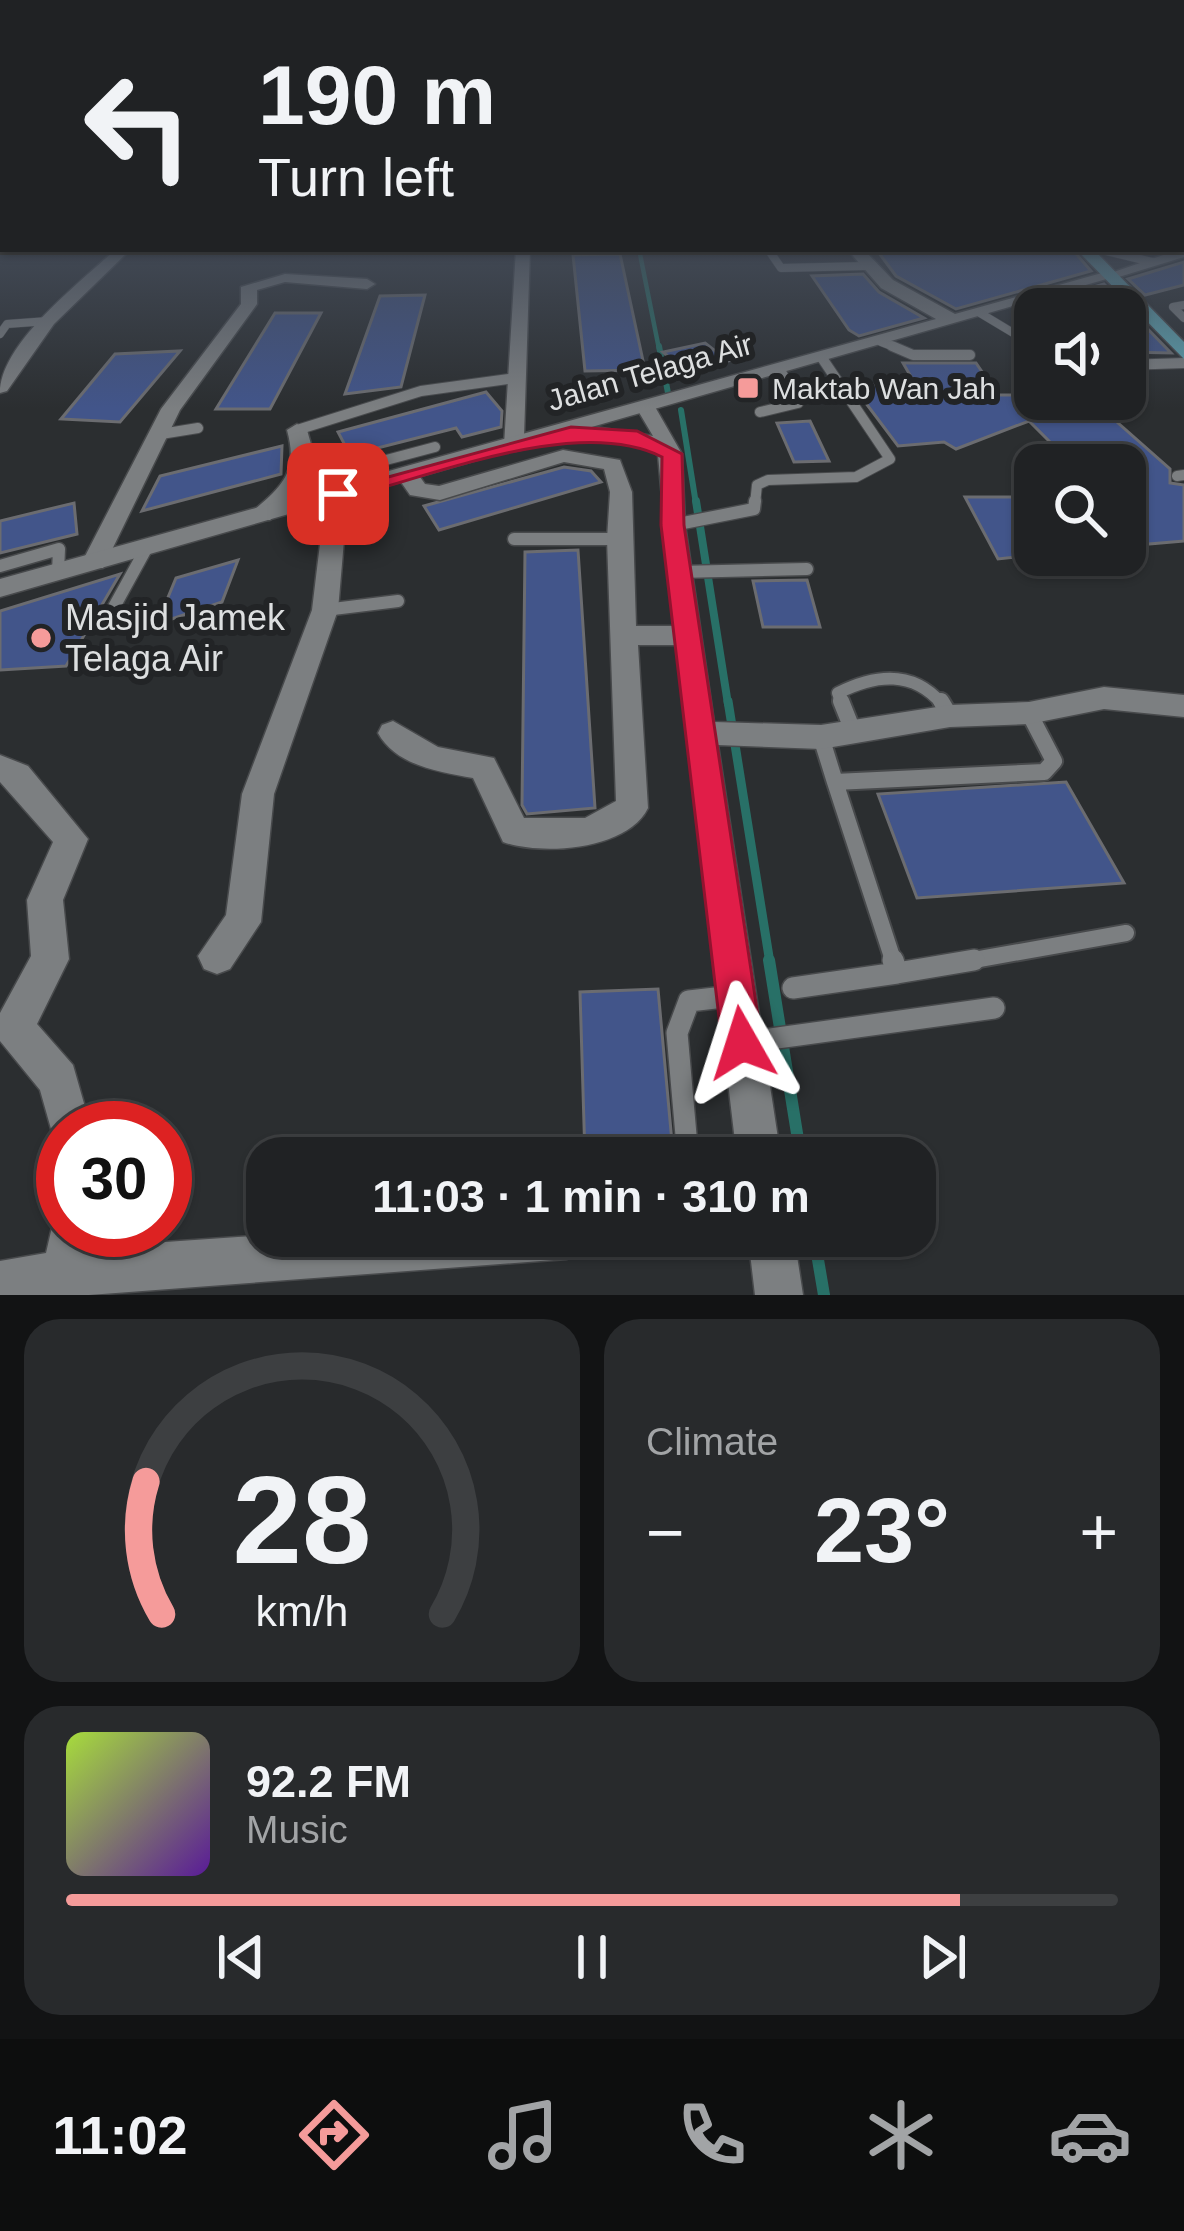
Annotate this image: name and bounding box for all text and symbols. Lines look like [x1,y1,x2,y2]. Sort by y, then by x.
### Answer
icon: left [60,48,216,204]
text: 190 m [258,48,496,142]
text: Turn left [258,147,454,207]
map controls [1014,288,1146,576]
button: sound [1014,288,1146,420]
street label: Jalan Telaga Air [544,327,756,417]
place label: Maktab Wan Jah [772,372,996,405]
marker: Maktab Wan Jah [735,375,761,401]
pin [287,443,389,545]
button: search [1014,444,1146,576]
icon: arrive [305,461,371,527]
place label: Masjid Jamek Telaga Air [65,597,286,679]
marker: Masjid Jamek Telaga Air [28,625,54,651]
position arrow [679,980,805,1106]
speed limit sign: 30 [36,1101,192,1257]
text: 11:03 · 1 min · 310 m [372,1171,810,1222]
text: Climate [646,1420,778,1463]
text: 28 [233,1450,371,1589]
text: 23° [814,1481,950,1581]
text: − [646,1495,685,1569]
text: + [1079,1495,1118,1569]
text: km/h [256,1586,348,1634]
text: 92.2 FM [246,1756,411,1807]
text: Music [246,1808,348,1851]
icon: previous [208,1924,274,1990]
icon: pause [559,1924,625,1990]
icon: next [910,1924,976,1990]
icon: directions [292,2093,376,2177]
icon: music [481,2093,565,2177]
icon: phone [670,2093,754,2177]
icon: climate [859,2093,943,2177]
icon: car [1048,2093,1132,2177]
text: 11:02 [52,2105,188,2165]

